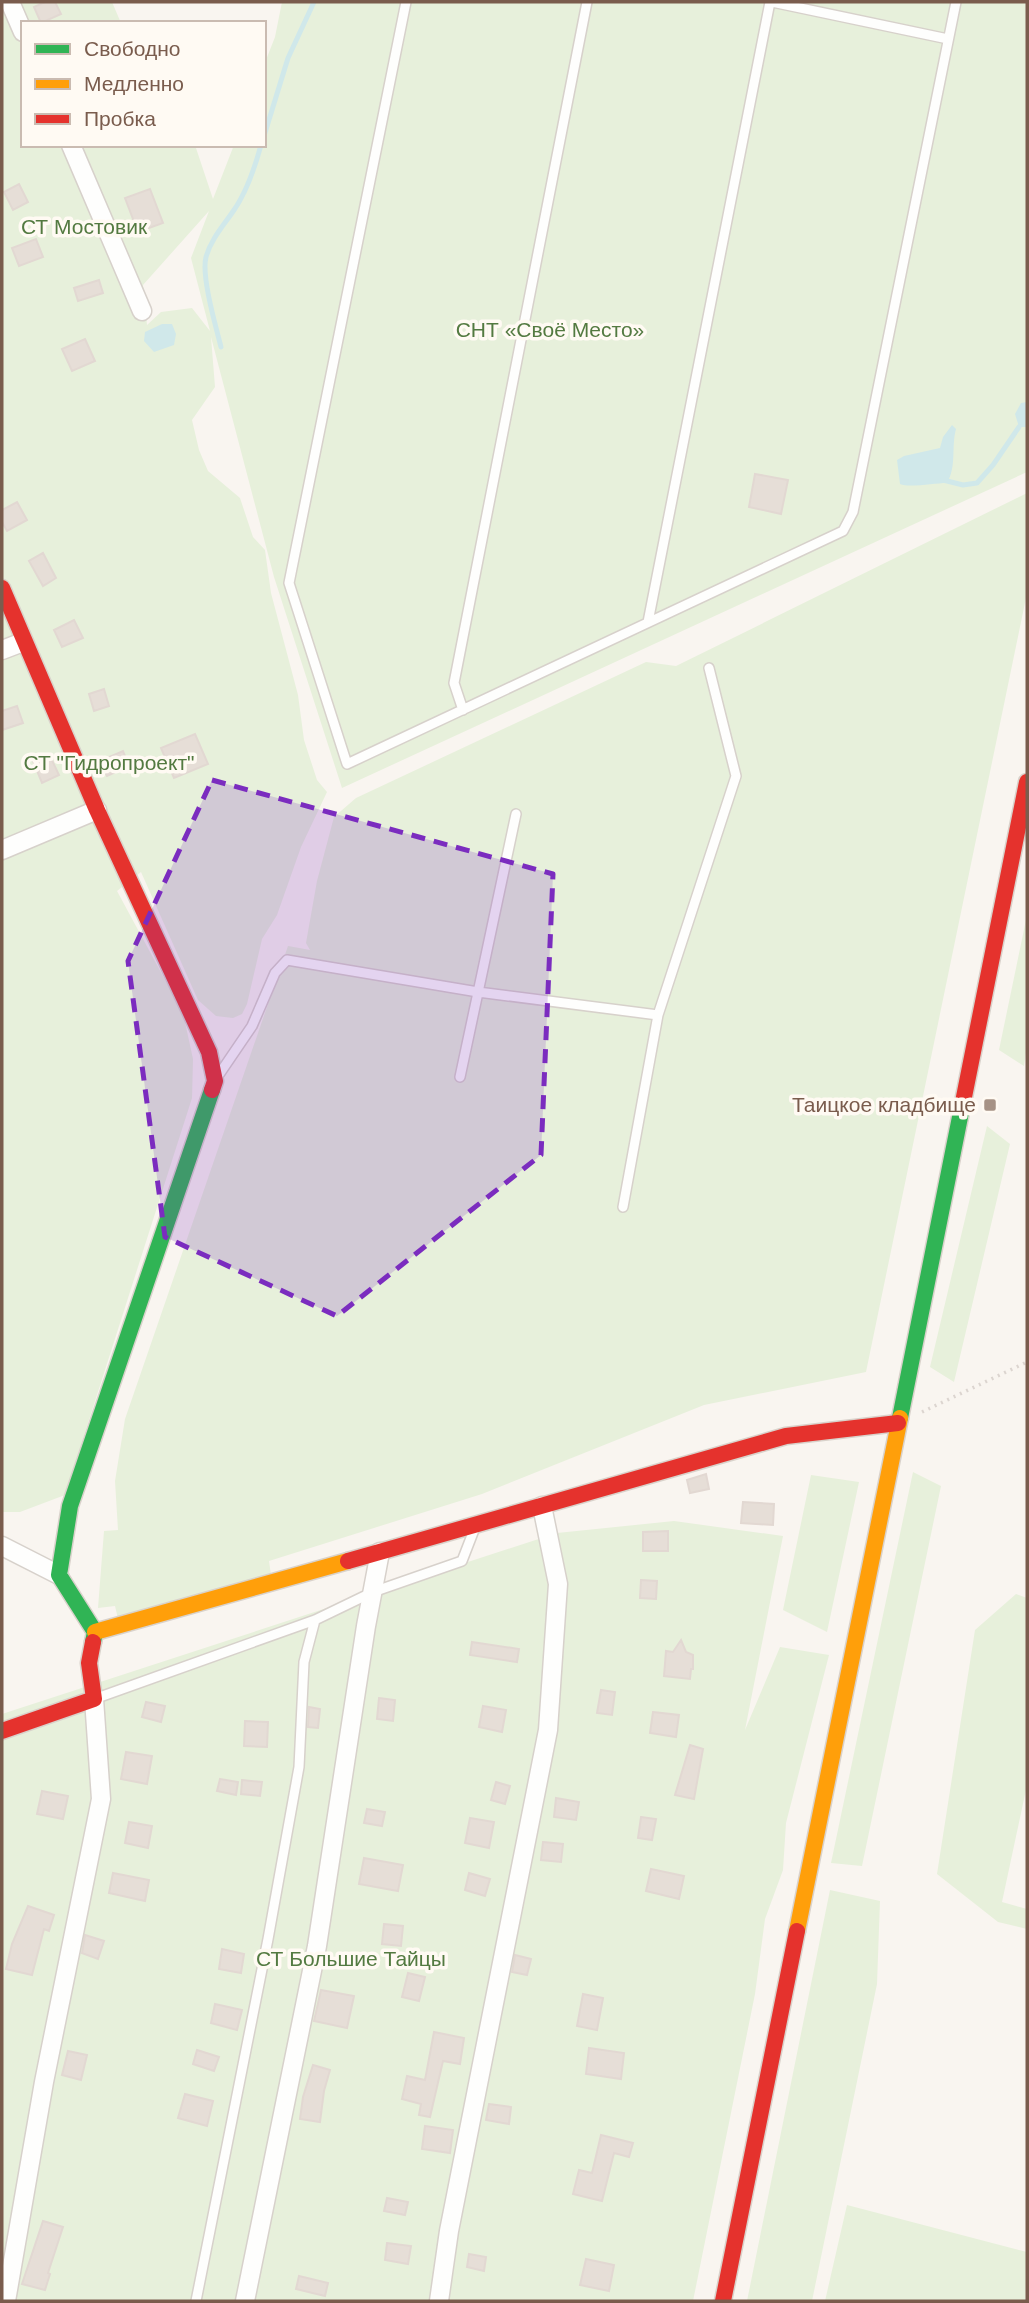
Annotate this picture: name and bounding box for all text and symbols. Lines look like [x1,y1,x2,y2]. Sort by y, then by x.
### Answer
legend [21,21,266,147]
text: Свободно [84,37,181,60]
text: Медленно [84,72,184,95]
text: Пробка [84,107,156,130]
park label: СТ Мостовик [21,215,148,238]
park label: СНТ «Своё Место» [456,318,644,341]
park label: СТ "Гидропроект" [23,751,195,774]
place label: Таицкое кладбище [792,1093,976,1116]
marker: Таицкое кладбище [982,1097,998,1113]
park label: СТ Большие Тайцы [256,1947,446,1970]

